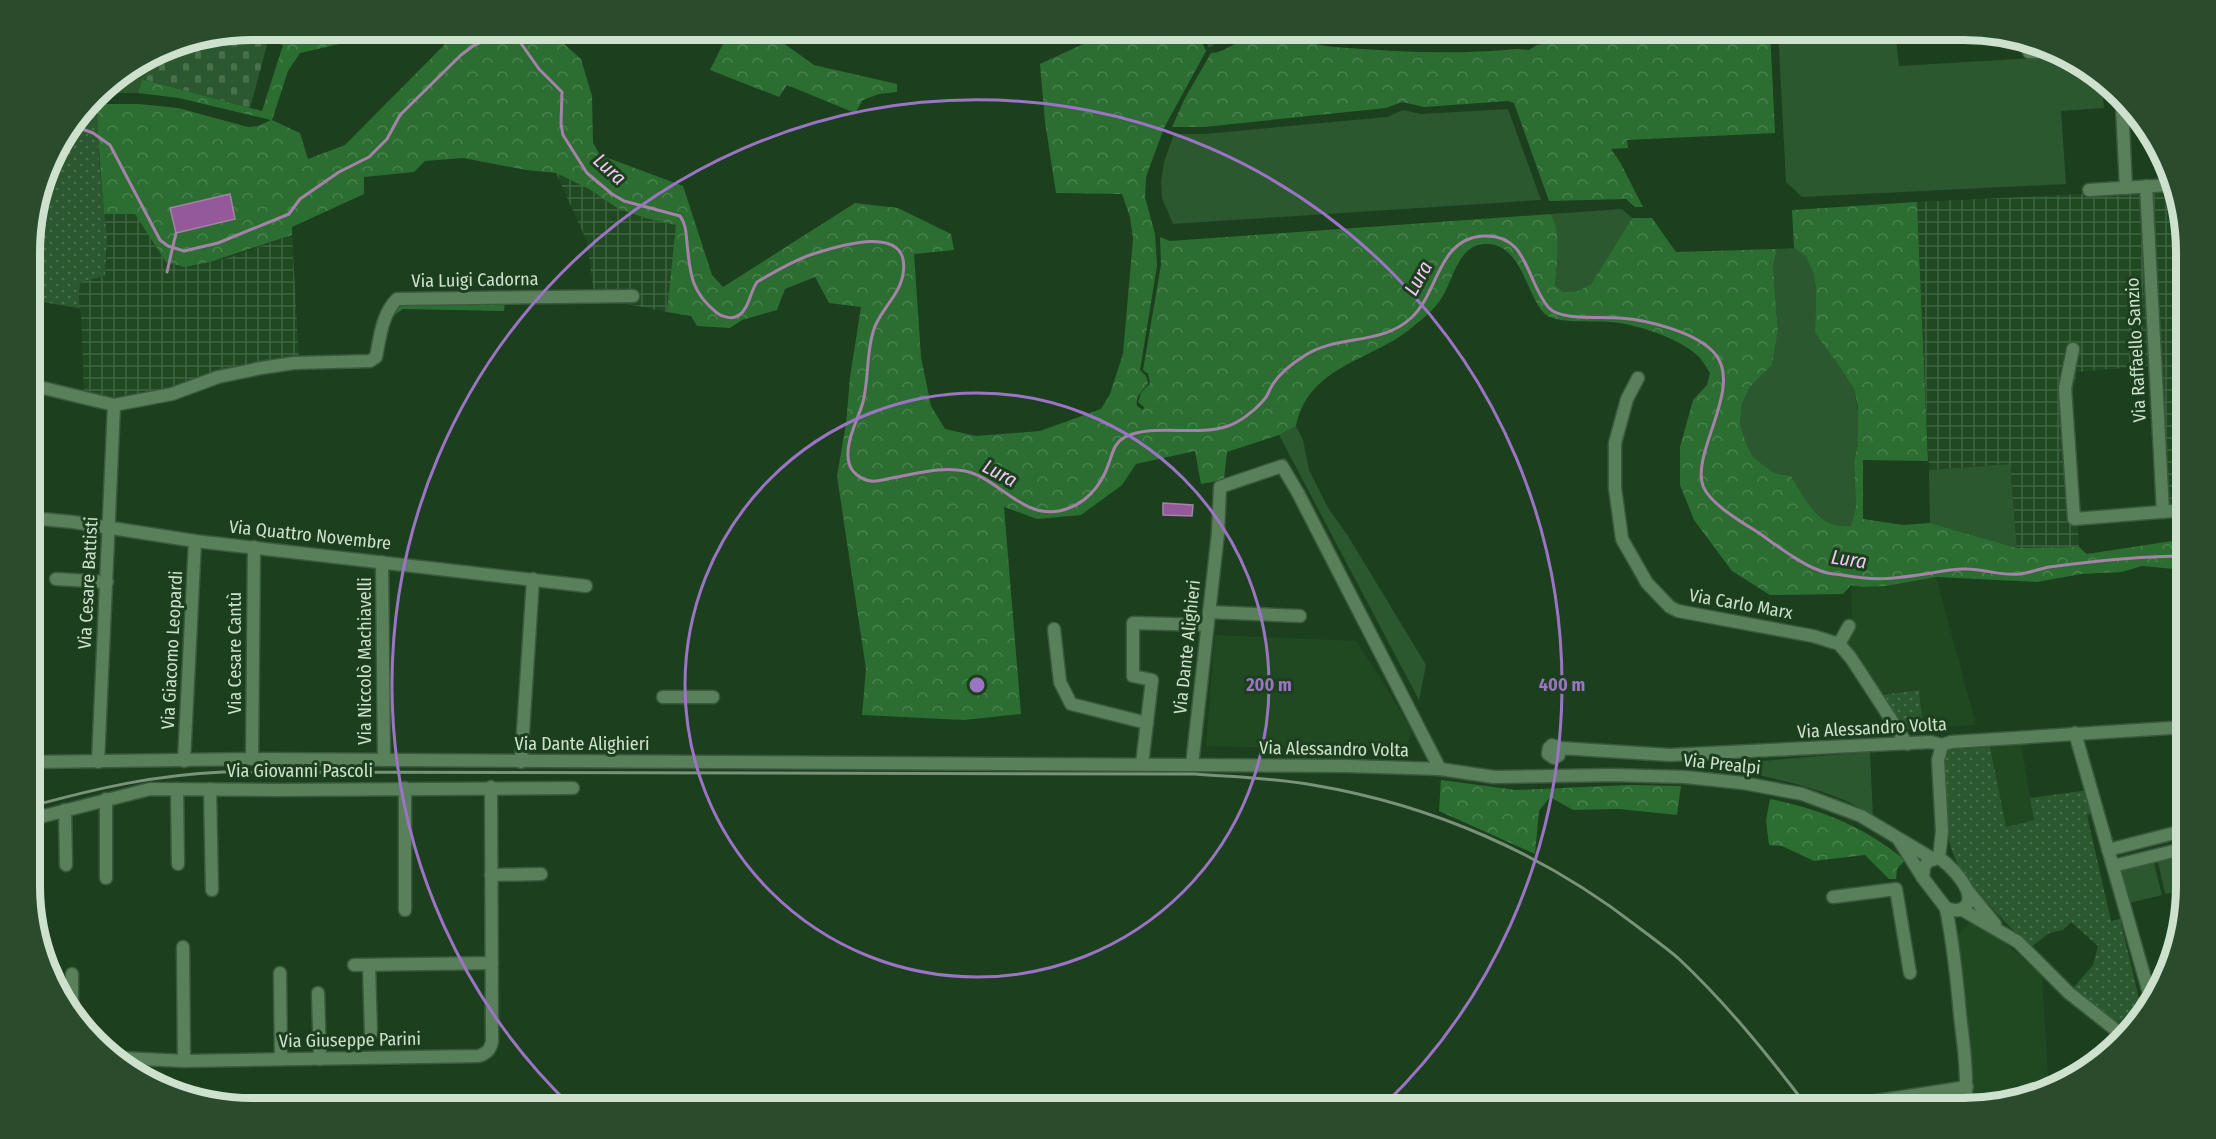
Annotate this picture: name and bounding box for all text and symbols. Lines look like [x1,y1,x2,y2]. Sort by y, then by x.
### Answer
water label: Lura [589,148,631,190]
water label: Lura [1399,257,1437,299]
street label: Via Luigi Cadorna [411,268,539,292]
street label: Via Raffaello Sanzio [2121,277,2151,423]
water label: Lura [979,454,1021,492]
street label: Via Cesare Battisti [74,516,102,650]
street label: Via Quattro Novembre [228,516,392,554]
water label: Lura [1830,544,1868,574]
street label: Via Giacomo Leopardi [157,570,187,730]
street label: Via Niccolò Machiavelli [354,577,376,745]
street label: Via Dante Alighieri [1169,579,1205,715]
street label: Via Carlo Marx [1687,584,1795,624]
street label: Via Cesare Cantù [224,592,246,714]
text: 200 m [1245,674,1292,696]
text: 400 m [1539,674,1585,696]
centre of rings [967,675,987,695]
street label: Via Alessandro Volta [1797,713,1948,743]
street label: Via Dante Alighieri [514,733,650,755]
street label: Via Alessandro Volta [1259,737,1409,761]
street label: Via Prealpi [1682,749,1762,779]
street label: Via Giovanni Pascoli [227,760,373,782]
street label: Via Giuseppe Parini [279,1028,421,1052]

